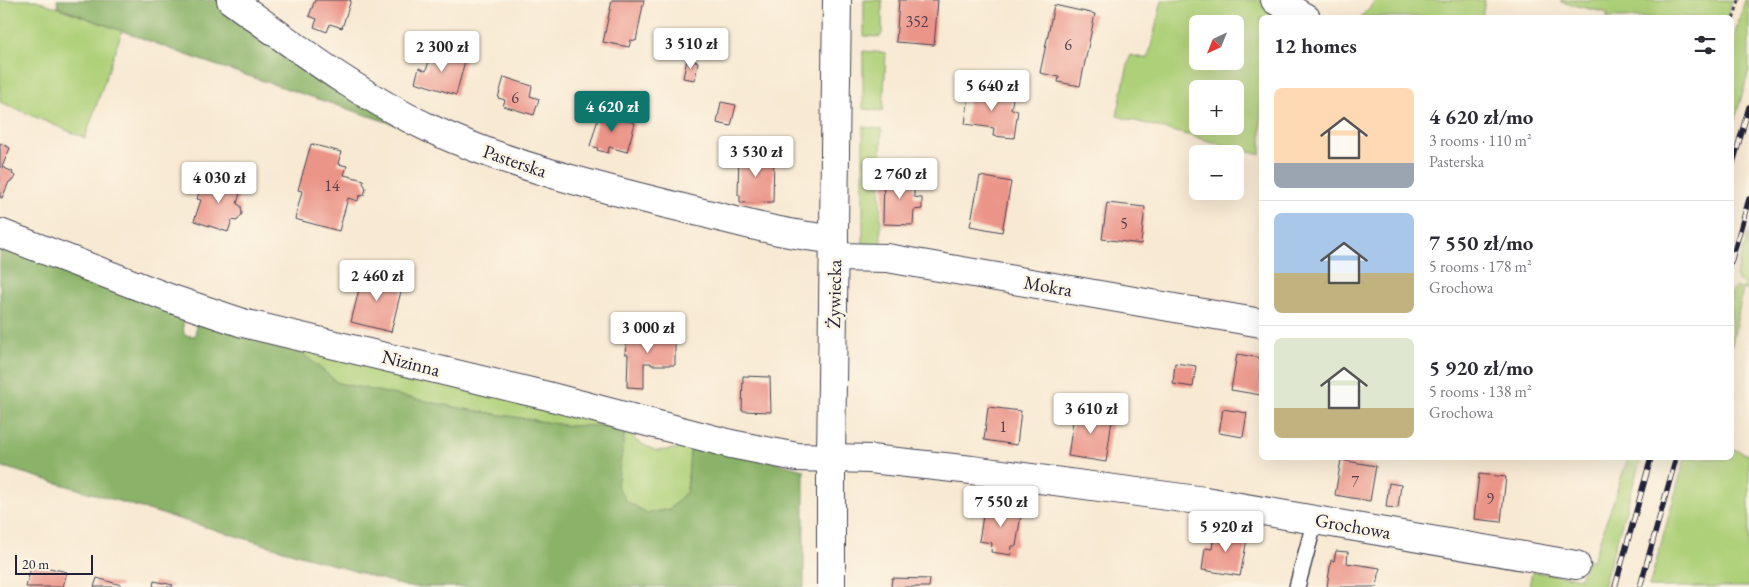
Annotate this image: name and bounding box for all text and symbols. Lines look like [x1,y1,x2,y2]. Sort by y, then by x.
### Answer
house number: 352 [905,11,929,32]
north arrow [1189,15,1244,70]
map controls [1189,15,1244,200]
pin: 3 510 zł [639,28,743,70]
pin: 2 300 zł [390,30,494,73]
icon: filters [1691,31,1719,59]
text: 12 homes [1274,32,1357,59]
text: 3 510 zł [664,33,718,54]
house number: 6 [1064,34,1072,55]
text: 2 300 zł [415,36,469,57]
pin: 5 640 zł [940,70,1044,112]
text: 5 640 zł [965,75,1019,96]
button: + [1189,80,1244,135]
house number: 6 [511,87,519,108]
pin: 4 620 zł [560,90,664,133]
text: 4 620 zł [585,96,639,117]
text: 4 620 zł/mo [1429,103,1533,130]
icon: home [1314,108,1374,168]
text: 3 rooms · 110 m² [1429,130,1532,151]
pin: 3 530 zł [704,136,808,178]
street label: Pasterska [480,139,550,184]
text: 3 530 zł [729,141,783,162]
button: − [1189,145,1244,200]
text: Pasterska [1429,151,1484,172]
pin: 2 760 zł [848,158,952,200]
pin: 4 030 zł [167,162,271,204]
text: 2 760 zł [873,163,927,184]
text: 4 030 zł [192,167,246,188]
house number: 14 [324,175,340,196]
house number: 5 [1120,213,1128,234]
text: 7 550 zł/mo [1429,229,1533,256]
icon: home [1314,233,1374,293]
text: 5 rooms · 178 m² [1429,256,1532,277]
street label: Żywiecka [821,259,847,329]
pin: 2 460 zł [325,260,429,302]
text: 2 460 zł [350,265,404,286]
street label: Mokra [1022,269,1075,303]
text: Grochowa [1429,277,1493,298]
pin: 3 000 zł [596,312,700,354]
text: 3 000 zł [621,317,675,338]
street label: Nizinna [379,344,443,382]
text: 5 920 zł/mo [1429,354,1533,381]
icon: home [1314,358,1374,418]
text: 5 rooms · 138 m² [1429,381,1532,402]
pin: 3 610 zł [1039,392,1143,435]
text: 3 610 zł [1064,398,1118,419]
text: Grochowa [1429,402,1493,423]
house number: 1 [999,416,1007,437]
house number: 7 [1351,471,1359,492]
pin: 7 550 zł [949,486,1053,528]
house number: 9 [1486,488,1494,509]
text: 7 550 zł [974,491,1028,512]
street label: Grochowa [1313,507,1393,545]
pin: 5 920 zł [1174,510,1278,553]
text: 5 920 zł [1199,516,1253,537]
scale bar [15,552,92,575]
text: 20 m [22,555,49,573]

